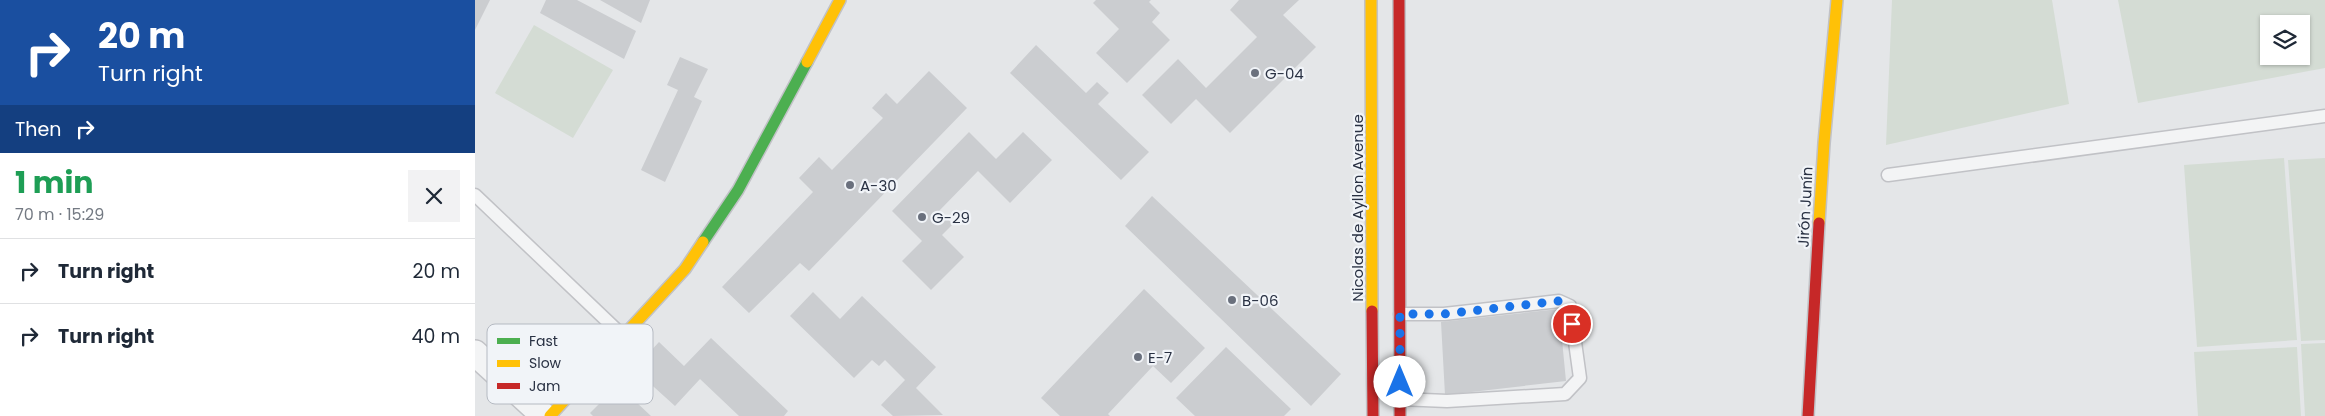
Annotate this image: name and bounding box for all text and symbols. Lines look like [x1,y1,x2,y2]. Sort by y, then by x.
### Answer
text: 20 m [98,11,185,60]
map controls [2260,15,2310,65]
button: layers [2260,15,2310,65]
icon: right [15,20,80,85]
text: Turn right [98,58,203,89]
place label: G-04 [1265,63,1304,84]
marker: G-04 [1249,67,1261,79]
street label: Nicolas de Ayllon Avenue [1347,114,1368,302]
icon: right [71,115,99,143]
text: Then [15,116,61,143]
text: 1 min [15,161,93,204]
street label: Jirón Junín [1792,166,1818,248]
button: close [408,170,460,222]
place label: A-30 [860,175,897,196]
marker: A-30 [844,179,856,191]
text: 70 m · 15:29 [15,203,104,226]
place label: G-29 [932,207,970,228]
marker: G-29 [916,211,928,223]
icon: right [15,257,43,285]
text: Turn right [58,258,154,285]
text: 20 m [412,258,460,285]
place label: B-06 [1242,290,1278,311]
marker: B-06 [1226,294,1238,306]
pin [1551,303,1593,345]
icon: arrive [1558,310,1586,338]
icon: right [15,322,43,350]
text: Turn right [58,323,154,350]
text: 40 m [411,323,460,350]
legend [487,324,653,404]
text: Fast [529,331,558,351]
place label: E-7 [1148,347,1172,368]
marker: E-7 [1132,351,1144,363]
text: Slow [529,353,562,373]
position arrow [1373,355,1425,407]
text: Jam [529,376,560,396]

